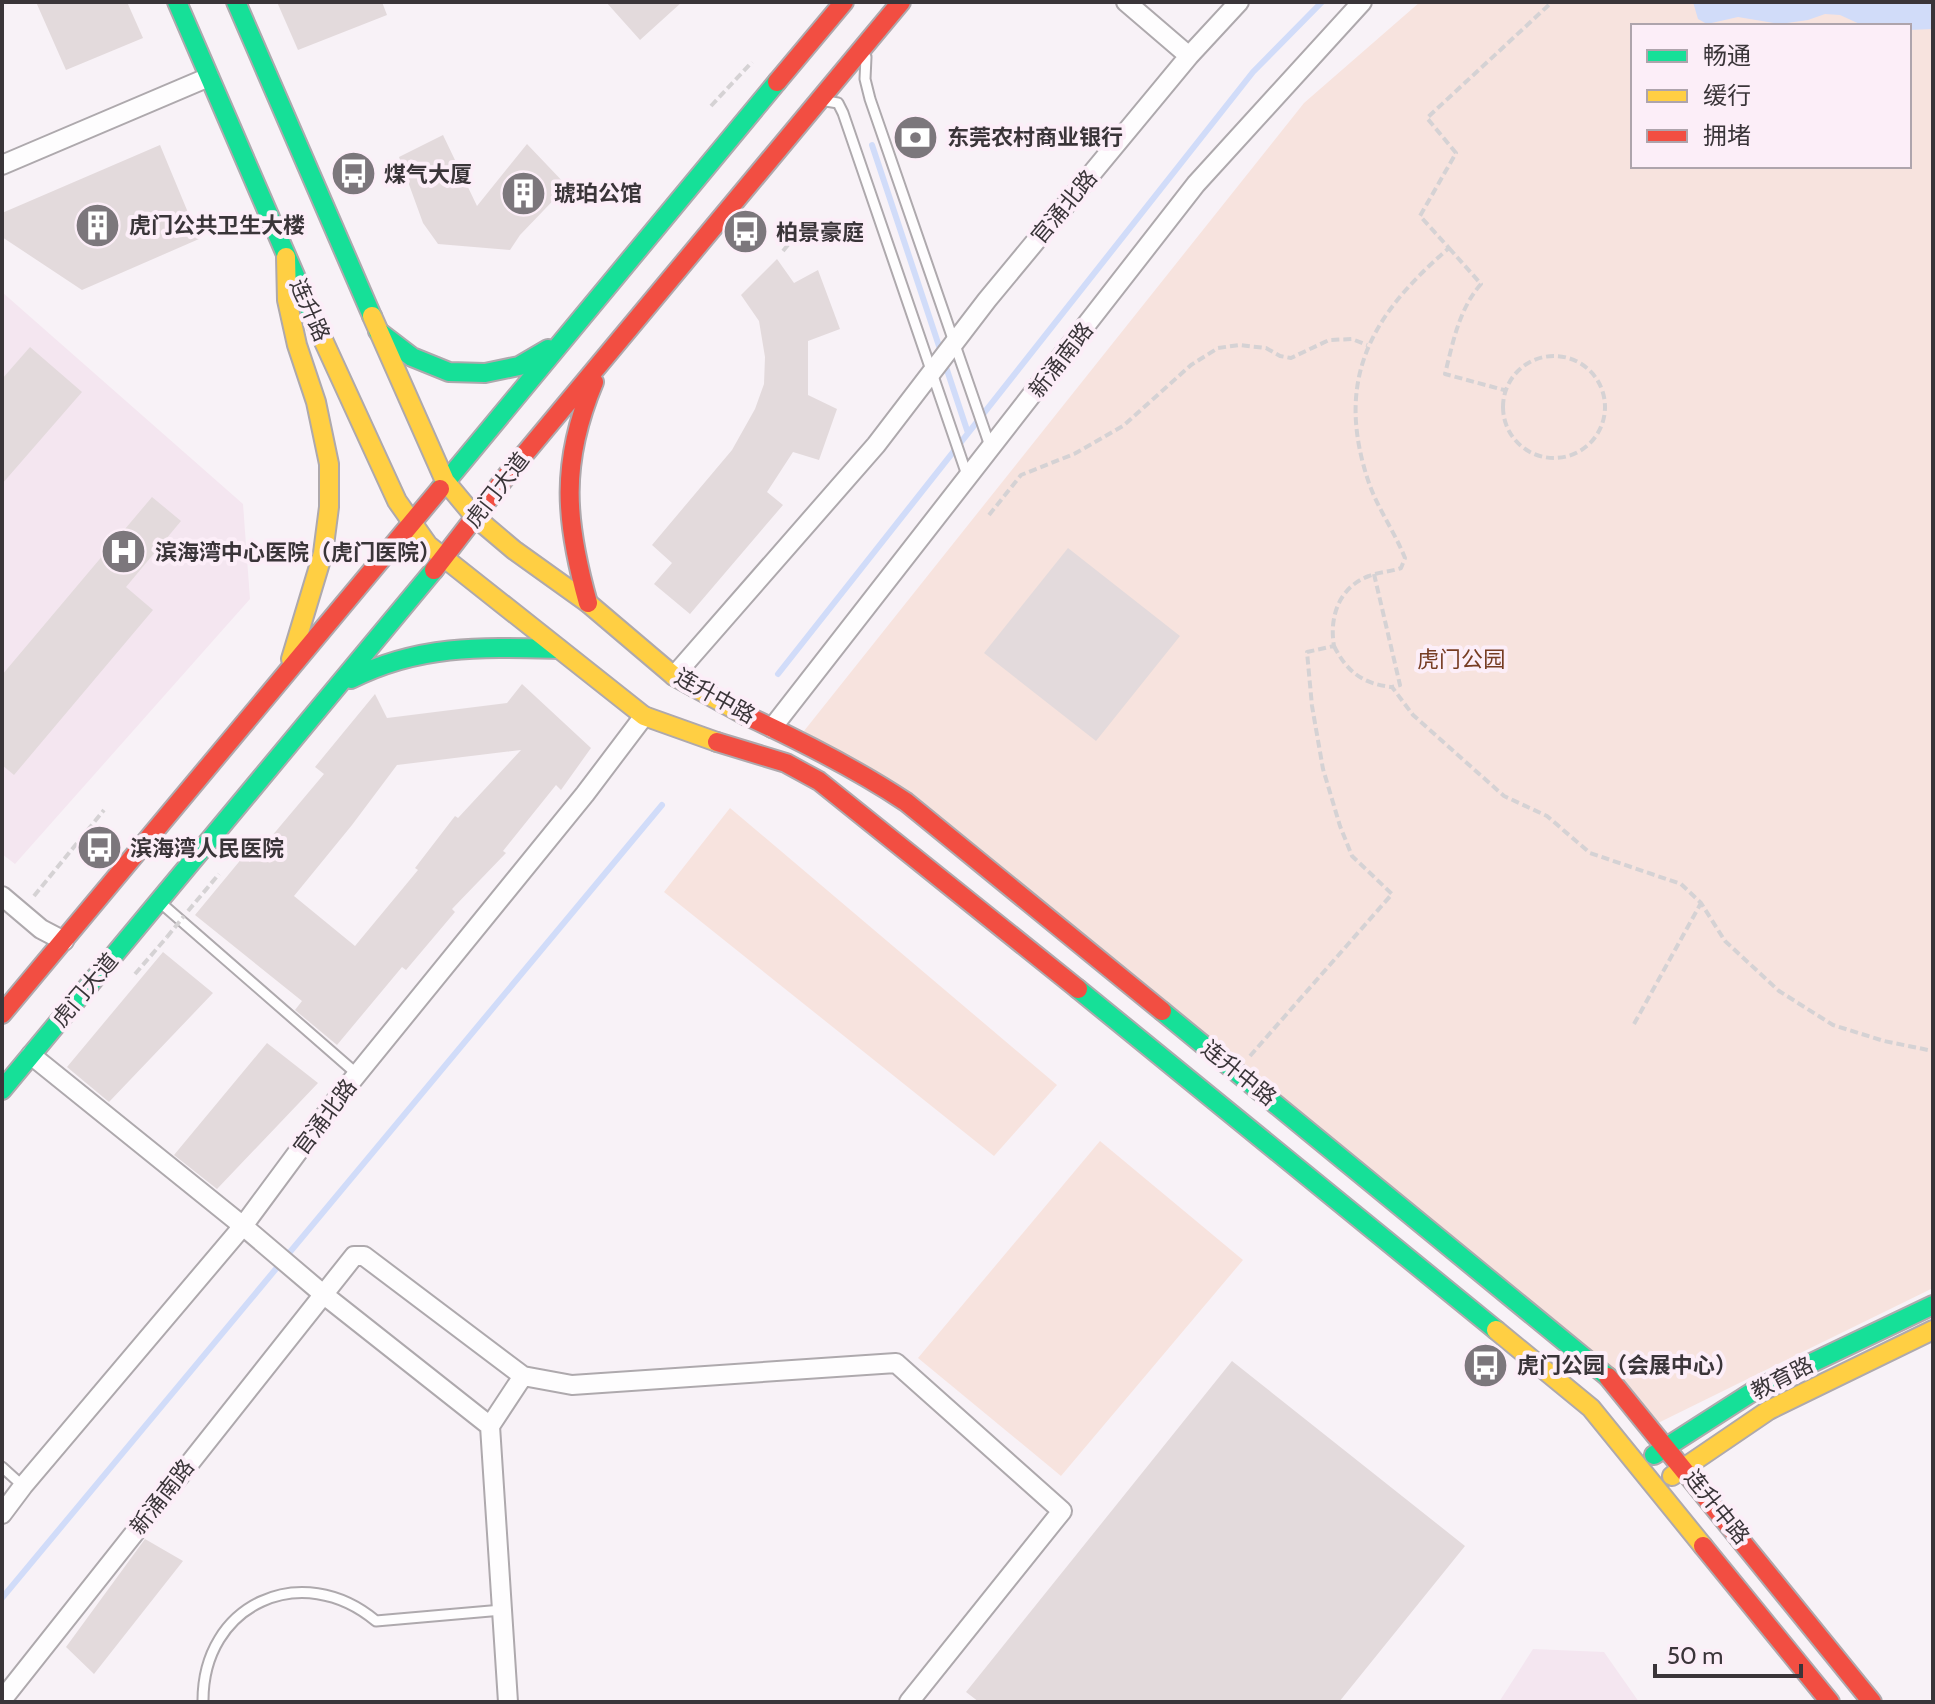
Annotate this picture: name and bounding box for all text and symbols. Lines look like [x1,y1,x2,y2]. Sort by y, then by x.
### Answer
legend [1631,24,1911,168]
text: 畅通 [1703,41,1751,70]
text: 缓行 [1703,81,1751,110]
bank icon: 东莞农村商业银行 [892,113,940,161]
text: 拥堵 [1703,121,1751,150]
place label: 东莞农村商业银行 [947,124,1123,151]
bus stop icon: 煤气大厦 [329,150,377,198]
place label: 煤气大厦 [384,161,472,188]
street label: 官涌北路 [1025,165,1103,249]
building icon: 琥珀公馆 [499,169,547,217]
place label: 琥珀公馆 [554,180,642,207]
building icon: 虎门公共卫生大楼 [74,201,122,249]
bus stop icon: 柏景豪庭 [721,208,769,256]
place label: 虎门公共卫生大楼 [129,212,305,239]
place label: 柏景豪庭 [776,219,864,246]
street label: 连升路 [284,274,336,346]
street label: 新涌南路 [1023,317,1099,403]
street label: 虎门大道 [459,447,535,533]
hospital icon: 滨海湾中心医院（虎门医院） [100,528,148,576]
place label: 滨海湾中心医院（虎门医院） [155,539,441,566]
park label: 虎门公园 [1417,646,1505,673]
street label: 连升中路 [670,663,760,729]
bus stop icon: 滨海湾人民医院 [75,824,123,872]
place label: 滨海湾人民医院 [130,835,284,862]
street label: 虎门大道 [46,948,124,1032]
street label: 连升中路 [1196,1035,1282,1111]
street label: 官涌北路 [288,1074,362,1160]
bus stop icon: 虎门公园（会展中心） [1462,1341,1510,1389]
street label: 教育路 [1746,1351,1818,1405]
place label: 虎门公园（会展中心） [1517,1352,1737,1379]
street label: 新涌南路 [124,1454,200,1540]
street label: 连升中路 [1679,1464,1755,1550]
scale bar [1655,1628,1801,1678]
text: 50 m [1667,1641,1723,1670]

